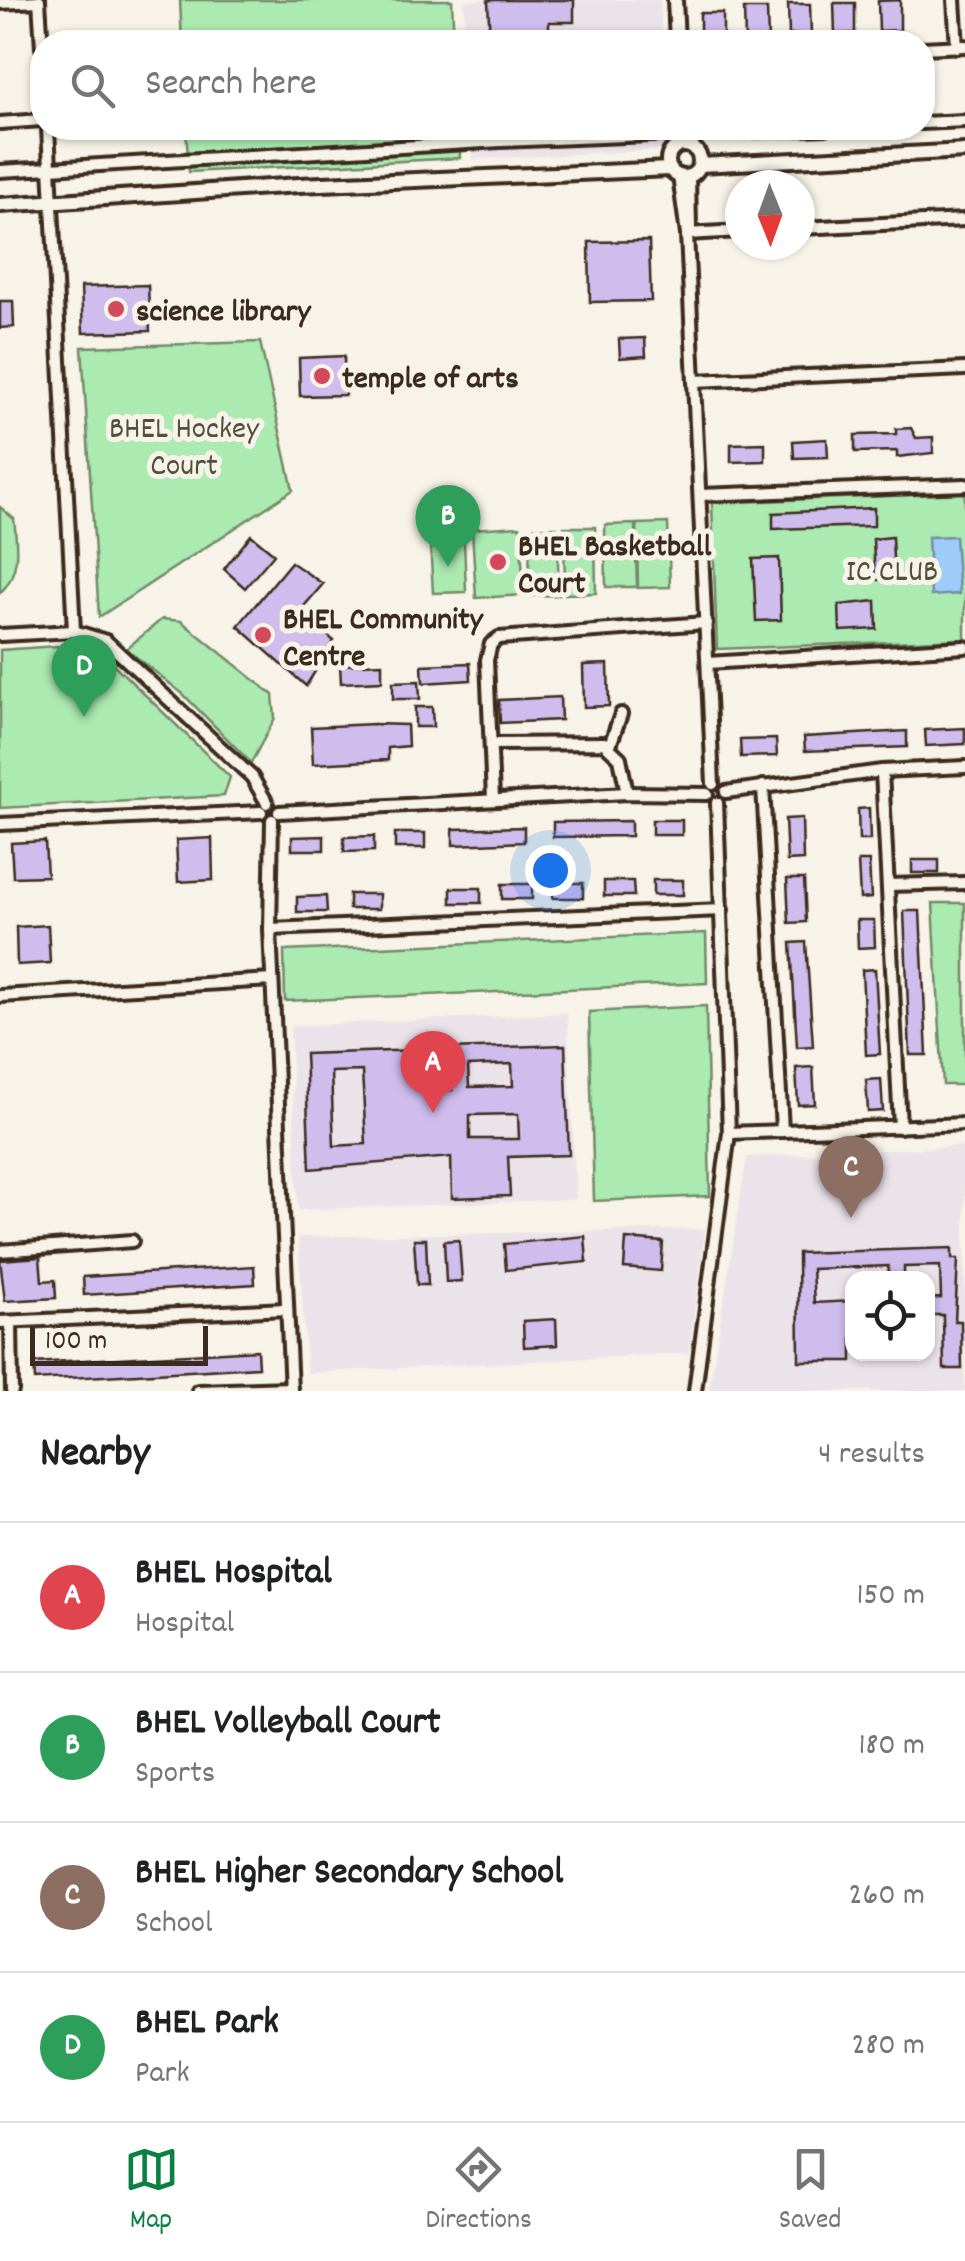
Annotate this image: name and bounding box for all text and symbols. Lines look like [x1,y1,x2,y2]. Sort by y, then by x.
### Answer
search box [30,30,935,140]
icon: search [65,58,120,113]
text: Search here [145,58,317,113]
north arrow [725,170,815,260]
place label: science library [136,291,311,337]
marker: science library [105,298,127,320]
place label: temple of arts [342,358,519,404]
marker: temple of arts [311,365,333,387]
park label: BHEL Hockey Court [109,408,260,491]
pin: B [416,484,480,567]
place label: BHEL Basketball Court [518,526,712,609]
marker: BHEL Basketball Court [487,551,509,573]
park label: IC CLUB [846,551,938,597]
place label: BHEL Community Centre [283,599,484,682]
marker: BHEL Community Centre [252,624,274,646]
pin: D [52,634,116,717]
your location [525,845,576,896]
pin: A [400,1030,466,1113]
pin: C [818,1136,884,1218]
map controls [845,1271,935,1361]
button: locate [845,1271,935,1361]
scale bar [30,1321,208,1366]
text: 100 m [45,1323,107,1363]
text: Nearby [40,1426,150,1486]
text: 4 results [818,1433,925,1479]
text: BHEL Hospital [135,1547,332,1602]
text: A [64,1574,81,1620]
text: 150 m [856,1574,925,1620]
text: Hospital [135,1602,234,1648]
text: BHEL Volleyball Court [135,1697,441,1752]
text: B [65,1724,80,1770]
text: 180 m [858,1724,925,1770]
text: Sports [135,1752,215,1798]
text: BHEL Higher Secondary School [135,1847,563,1902]
text: C [65,1874,80,1920]
text: 260 m [849,1874,925,1920]
text: School [135,1902,213,1948]
text: BHEL Park [135,1997,279,2052]
text: D [64,2024,81,2070]
text: 280 m [851,2024,925,2070]
text: Park [135,2052,190,2098]
tab: Map [124,2142,179,2242]
tab: Directions [426,2142,532,2242]
tab: Saved [779,2142,841,2242]

